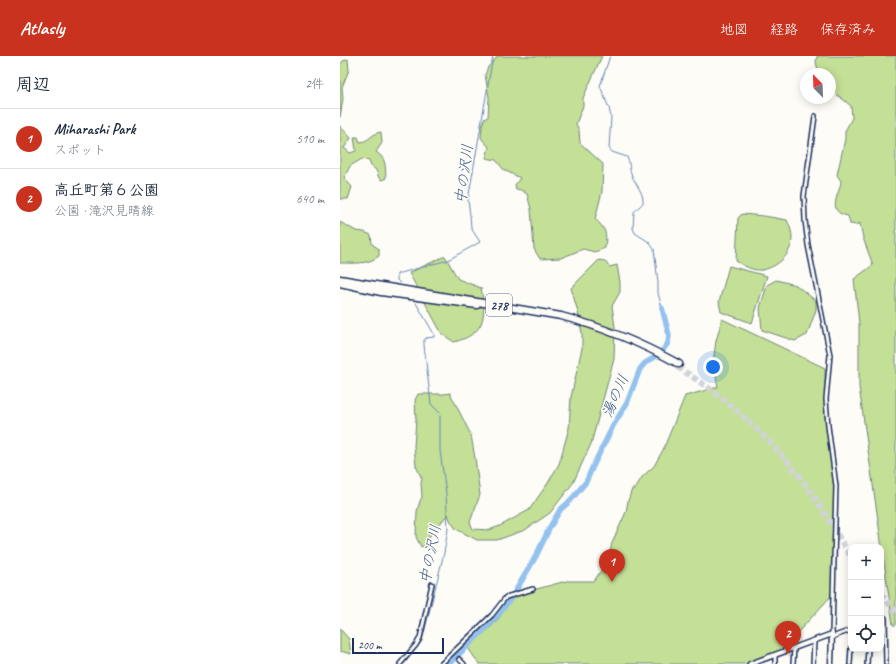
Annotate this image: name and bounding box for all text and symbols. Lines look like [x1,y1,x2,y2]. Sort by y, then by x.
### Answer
text: Atlasly [20,16,64,40]
text: 地図 [720,21,748,38]
text: 経路 [770,21,798,38]
text: 保存済み [820,21,876,38]
north arrow [800,68,836,104]
text: 周辺 [16,74,50,95]
text: 2件 [305,76,324,92]
text: Miharashi Park [54,120,135,139]
text: 1 [26,131,32,147]
text: 510 m [296,131,324,147]
text: スポット [54,142,106,158]
water label: 中の沢川 [451,143,478,205]
text: 高丘町第６公園 [54,181,159,200]
text: 2 [26,191,32,207]
text: 640 m [296,191,324,207]
text: 公園 · 滝沢見晴線 [54,203,154,219]
road number: 278 [486,294,512,316]
your location [703,357,723,377]
water label: 湯の川 [598,372,633,421]
water label: 中の沢川 [415,523,446,585]
map controls [848,544,884,652]
button: + [848,544,884,580]
pin: 1 [599,549,625,582]
button: − [848,580,884,616]
button: locate [848,616,884,652]
pin: 2 [775,621,801,654]
scale bar [352,636,444,655]
text: 200 m [358,638,382,652]

